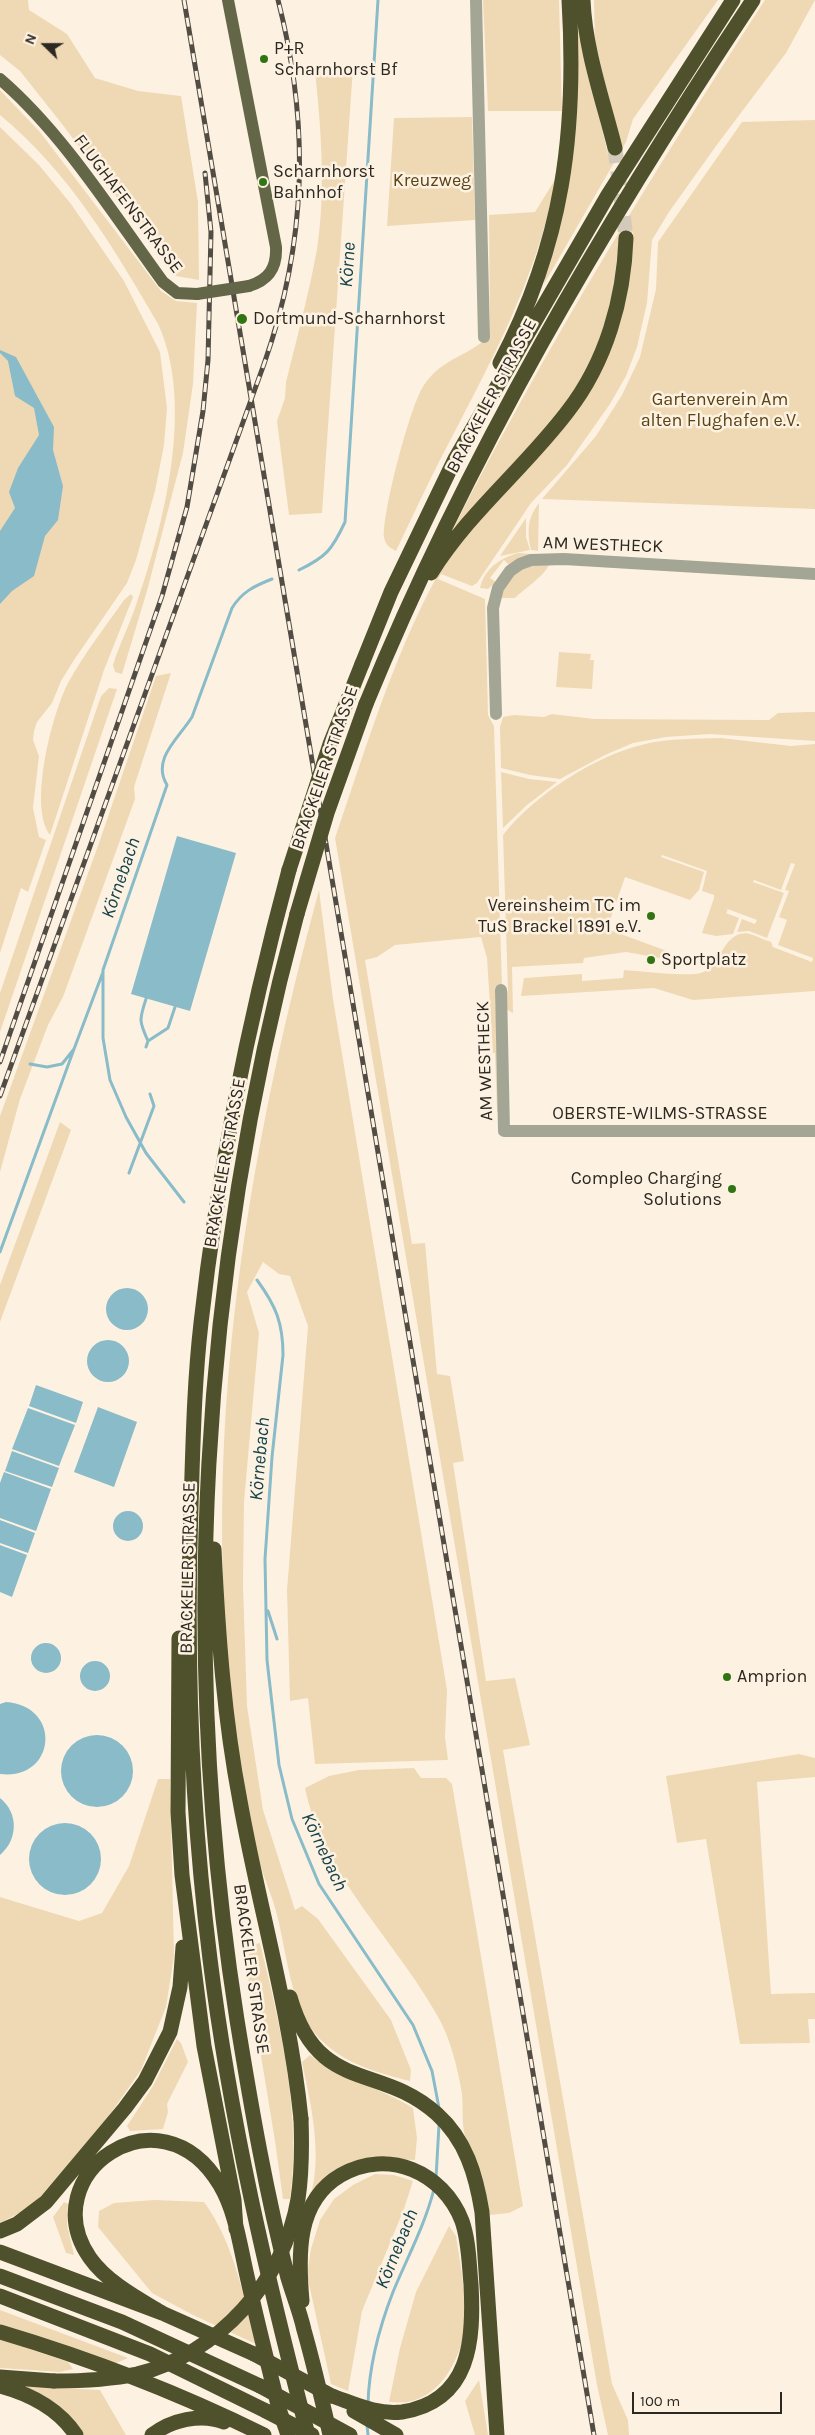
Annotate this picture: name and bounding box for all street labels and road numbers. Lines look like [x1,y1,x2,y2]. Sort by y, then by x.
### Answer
street label: FLUGHAFENSTRASSE [69,130,187,278]
street label: BRACKELER STRASSE [442,315,542,477]
street label: AM WESTHECK [543,532,663,558]
street label: BRACKELER STRASSE [287,683,363,853]
street label: AM WESTHECK [472,1001,498,1121]
street label: BRACKELER STRASSE [199,1077,251,1249]
street label: OBERSTE-WILMS-STRASSE [552,1103,768,1125]
street label: BRACKELER STRASSE [176,1482,200,1654]
street label: BRACKELER STRASSE [228,1883,274,2055]

